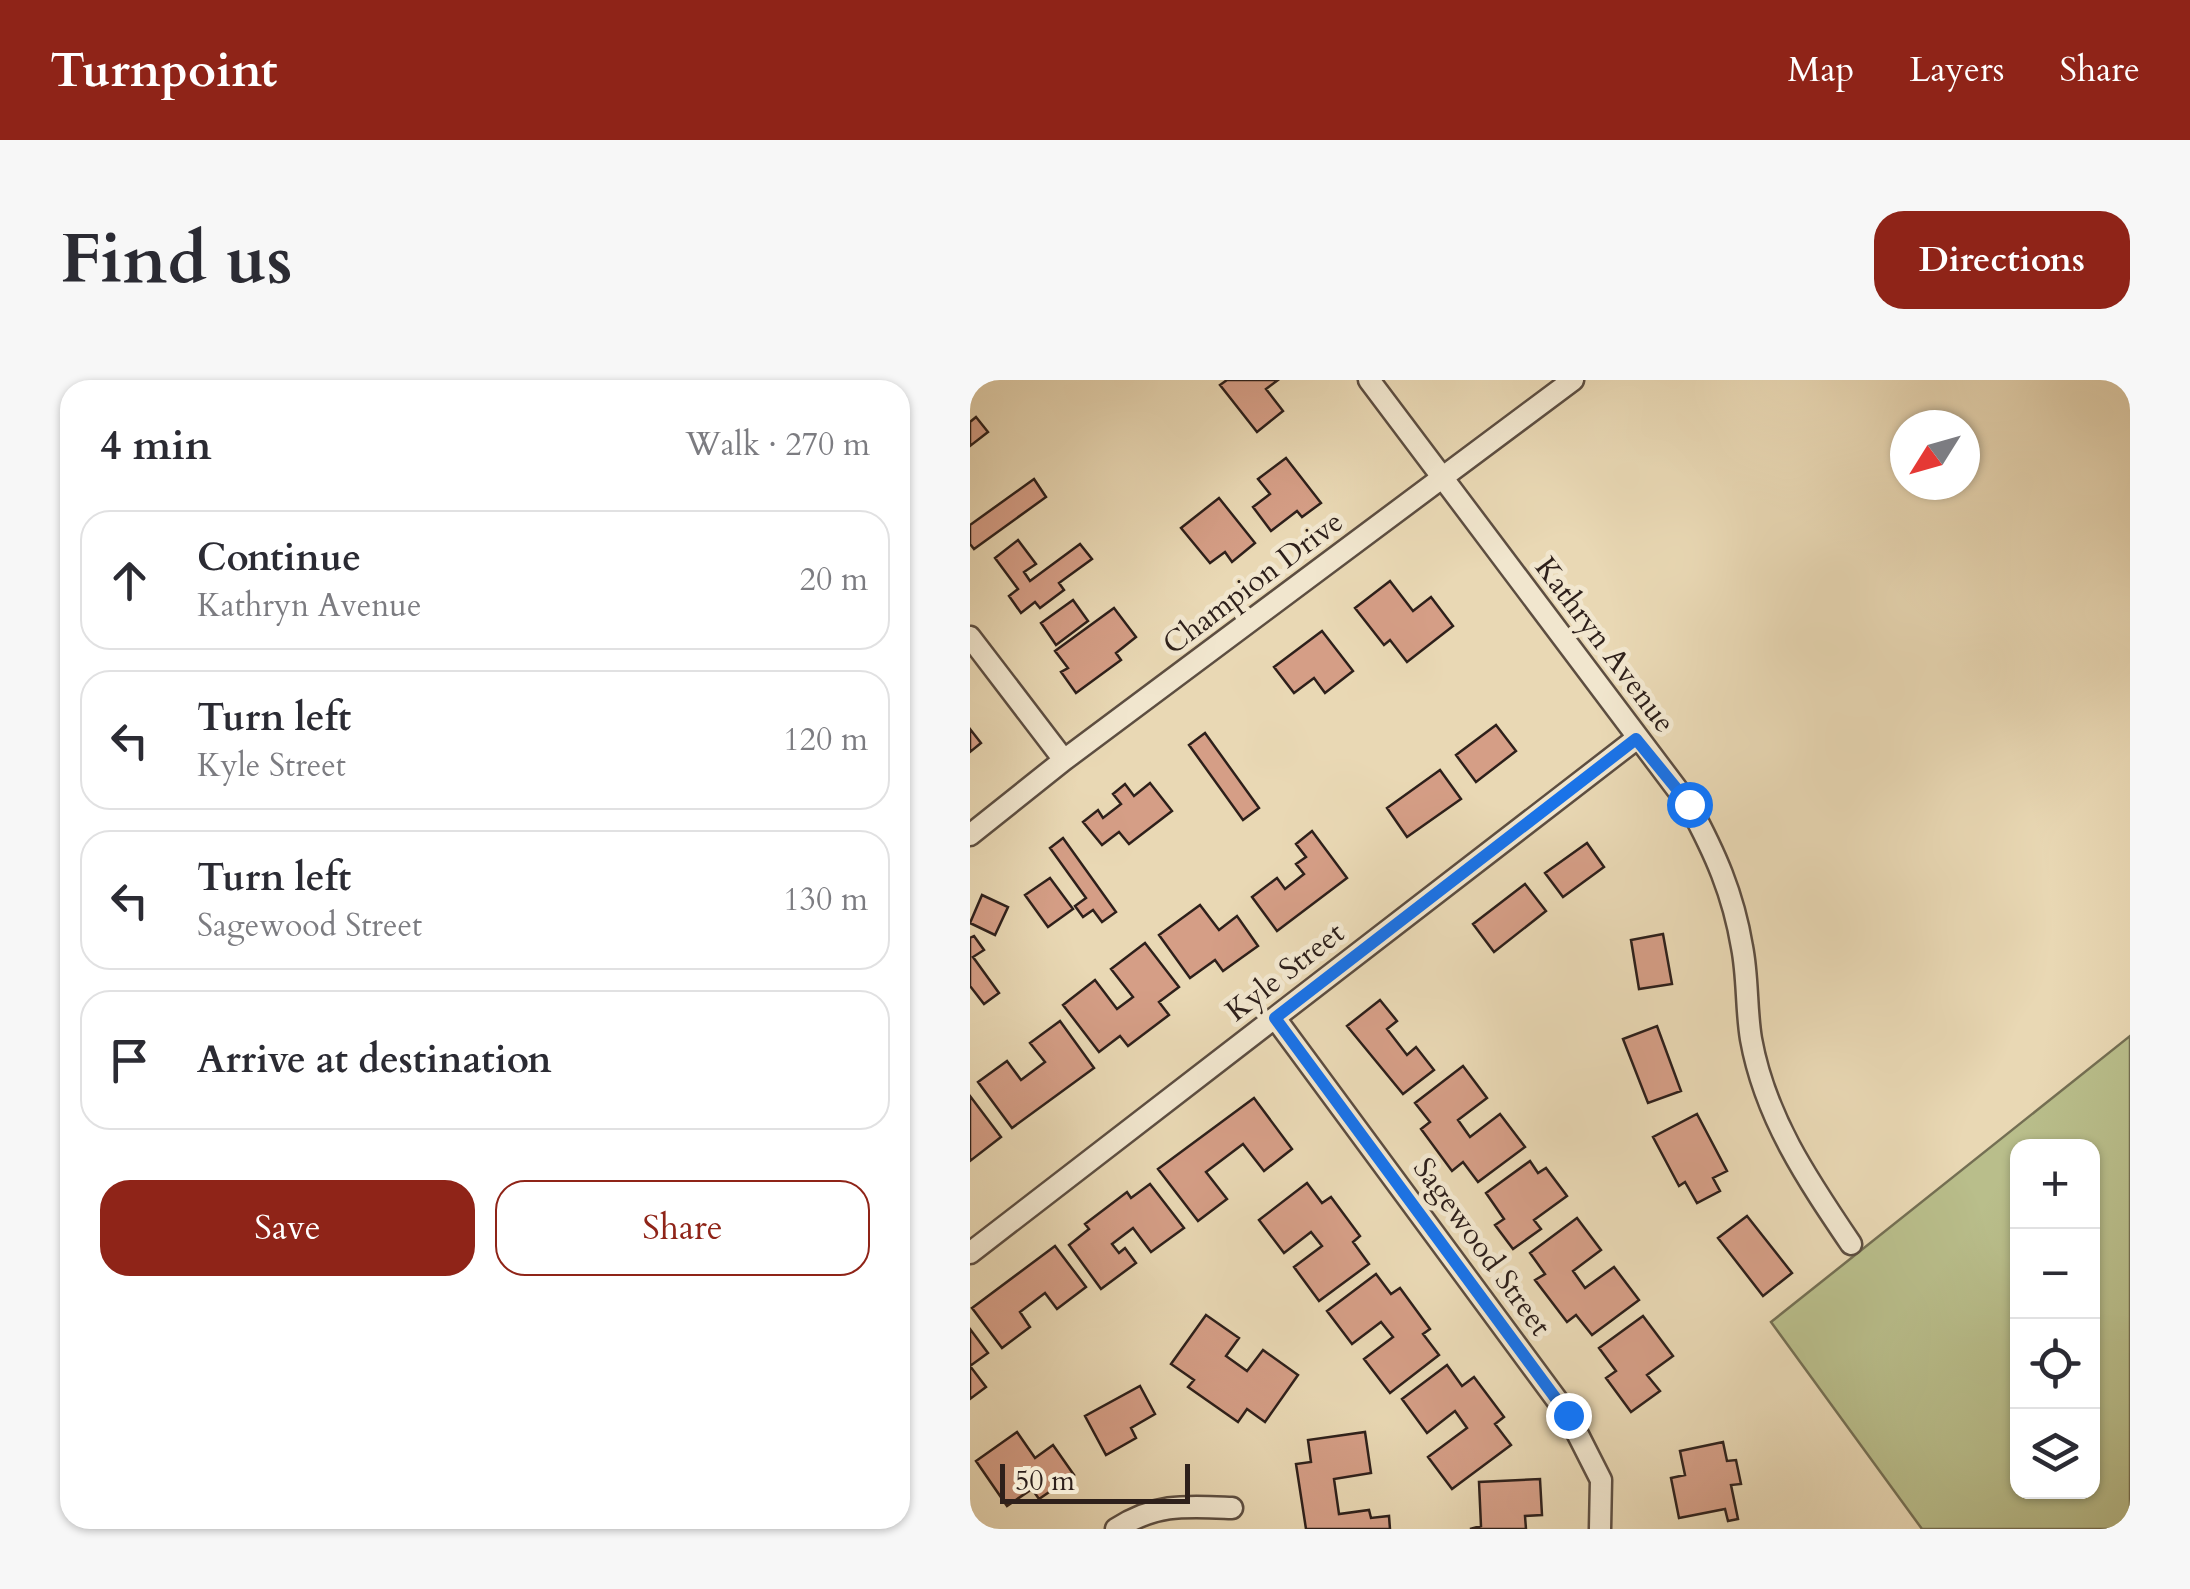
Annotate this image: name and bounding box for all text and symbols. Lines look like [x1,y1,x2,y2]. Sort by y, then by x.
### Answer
text: Turnpoint [50,38,277,103]
text: Map [1788,46,1854,94]
text: Layers [1909,46,2004,94]
text: Share [2059,46,2140,94]
button: Directions [1874,211,2130,309]
text: Find us [60,213,293,307]
north arrow [1890,410,1980,500]
text: 4 min [100,417,212,474]
text: Walk · 270 m [685,423,870,467]
street label: Champion Drive [1154,502,1352,664]
text: Continue [197,532,361,584]
street label: Kathryn Avenue [1525,549,1685,741]
icon: ahead [102,553,157,608]
text: 20 m [800,558,868,602]
text: Kathryn Avenue [197,584,421,628]
text: Turn left [197,692,351,744]
icon: left [102,713,157,768]
text: 120 m [783,718,868,762]
text: Kyle Street [197,744,346,788]
route start [1667,782,1713,828]
text: Turn left [197,852,351,904]
icon: left [102,873,157,928]
text: 130 m [783,878,868,922]
text: Sagewood Street [197,904,422,948]
street label: Kyle Street [1217,913,1353,1031]
icon: arrive [102,1033,157,1088]
text: Arrive at destination [197,1034,552,1086]
map controls [2010,1139,2100,1499]
button: + [2010,1139,2100,1229]
street label: Sagewood Street [1403,1150,1561,1345]
button: Save [100,1180,475,1276]
button: Share [495,1180,870,1276]
button: − [2010,1229,2100,1319]
button: locate [2010,1319,2100,1409]
route end [1546,1393,1592,1439]
button: layers [2010,1409,2100,1499]
scale bar [1000,1459,1190,1504]
text: 50 m [1015,1462,1075,1500]

